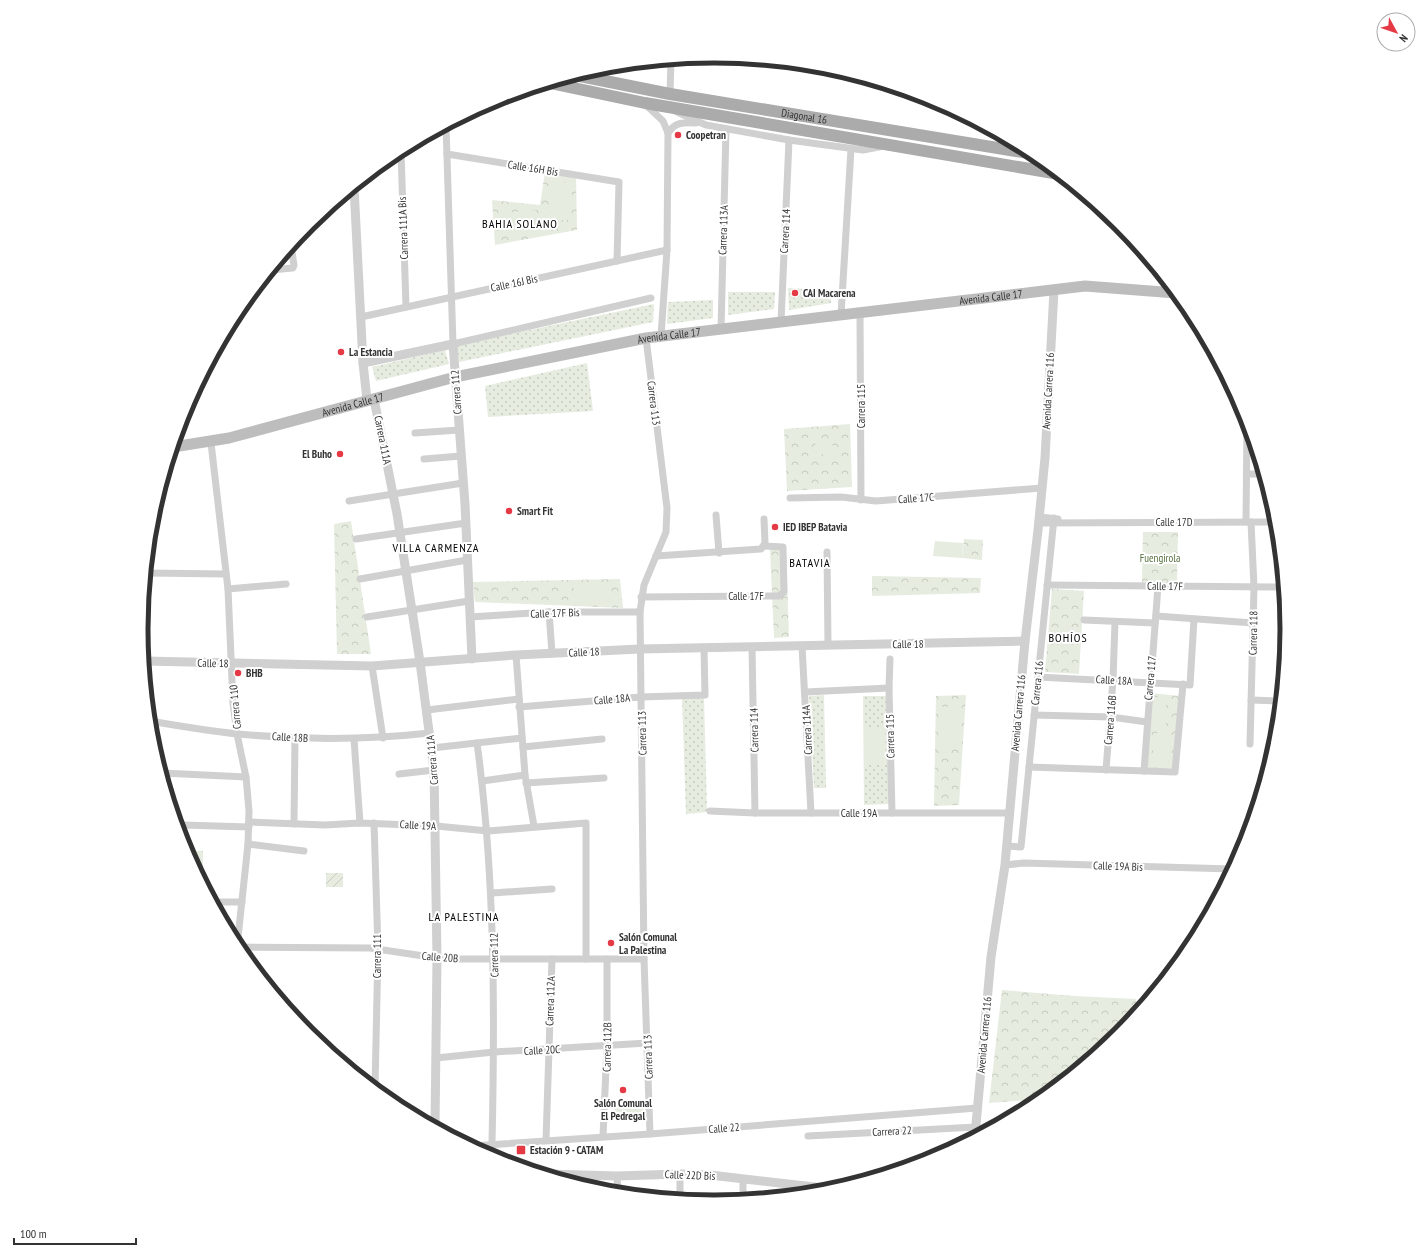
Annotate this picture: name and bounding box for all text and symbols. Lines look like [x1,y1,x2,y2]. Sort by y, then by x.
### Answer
north arrow [1376,12,1416,52]
text: N [1396,32,1411,45]
street label: Diagonal 16 [780,105,828,127]
place label: Coopetran [686,128,726,142]
marker: Coopetran [673,130,683,140]
street label: Calle 16H Bis [507,157,559,179]
street label: Carrera 111A Bis [395,196,411,260]
street label: Carrera 113A [715,204,731,255]
street label: Carrera 114 [777,208,793,254]
district label: BAHIA SOLANO [482,216,558,231]
street label: Calle 16J Bis [489,271,539,295]
place label: CAI Macarena [803,286,856,300]
street label: Avenida Calle 17 [958,286,1023,308]
marker: CAI Macarena [790,288,800,298]
street label: Avenida Calle 17 [636,325,702,347]
place label: La Estancia [349,345,393,359]
marker: La Estancia [336,347,346,357]
street label: Avenida Carrera 116 [1039,352,1057,430]
street label: Carrera 112 [447,369,465,415]
street label: Carrera 113 [644,380,664,426]
street label: Carrera 115 [854,384,868,428]
street label: Avenida Calle 17 [320,389,385,420]
street label: Carrera 111A [371,414,395,466]
place label: El Buho [302,447,332,461]
marker: El Buho [335,449,345,459]
street label: Calle 17C [897,490,935,506]
place label: Smart Fit [517,504,554,518]
marker: Smart Fit [504,506,514,516]
street label: Calle 17D [1156,515,1193,529]
place label: IED IBEP Batavia [783,520,848,534]
marker: IED IBEP Batavia [770,522,780,532]
district label: VILLA CARMENZA [392,540,479,555]
park label: Fuengirola [1140,551,1180,565]
district label: BATAVIA [789,555,831,570]
street label: Calle 17F [1147,579,1183,593]
street label: Calle 17F [728,589,764,603]
street label: Calle 17F Bis [530,605,580,621]
street label: Carrera 118 [1246,611,1260,655]
district label: BOHÍOS [1048,630,1088,645]
street label: Calle 18 [892,637,924,651]
street label: Calle 18 [568,644,600,660]
street label: Carrera 117 [1141,655,1159,701]
street label: Calle 18 [197,656,229,670]
street label: Carrera 116 [1028,660,1046,706]
place label: BHB [246,666,263,680]
marker: BHB [233,668,243,678]
street label: Calle 18A [1095,672,1133,688]
street label: Avenida Carrera 116 [1008,674,1028,752]
street label: Carrera 110 [226,684,244,730]
street label: Calle 18A [593,690,632,708]
street label: Carrera 116B [1101,695,1119,745]
street label: Carrera 114A [799,704,815,755]
street label: Carrera 114 [747,708,761,752]
street label: Carrera 113 [635,711,649,755]
street label: Carrera 115 [883,714,897,758]
street label: Calle 18B [271,729,309,745]
street label: Carrera 111A [423,734,441,785]
street label: Calle 19A [841,806,878,820]
street label: Calle 19A [399,817,437,833]
street label: Calle 19A Bis [1093,858,1143,874]
district label: LA PALESTINA [429,909,499,924]
place label: Salón Comunal La Palestina [619,930,677,957]
street label: Carrera 112 [487,933,501,977]
street label: Carrera 111 [370,934,384,978]
marker: Salón Comunal La Palestina [606,938,616,948]
street label: Calle 20B [421,949,459,965]
street label: Carrera 112A [542,975,558,1026]
street label: Avenida Carrera 116 [974,996,994,1074]
street label: Carrera 112B [600,1022,614,1072]
street label: Carrera 113 [640,1034,656,1079]
street label: Calle 20C [524,1042,560,1058]
marker: Salón Comunal El Pedregal [618,1085,628,1095]
place label: Salón Comunal El Pedregal [594,1096,652,1123]
street label: Calle 22 [708,1120,740,1136]
street label: Carrera 22 [872,1123,912,1139]
place label: Estación 9 - CATAM [530,1143,603,1157]
marker: Estación 9 - CATAM [515,1144,527,1156]
street label: Calle 22D Bis [664,1167,716,1183]
scale bar [14,1220,136,1246]
text: 100 m [20,1226,47,1241]

